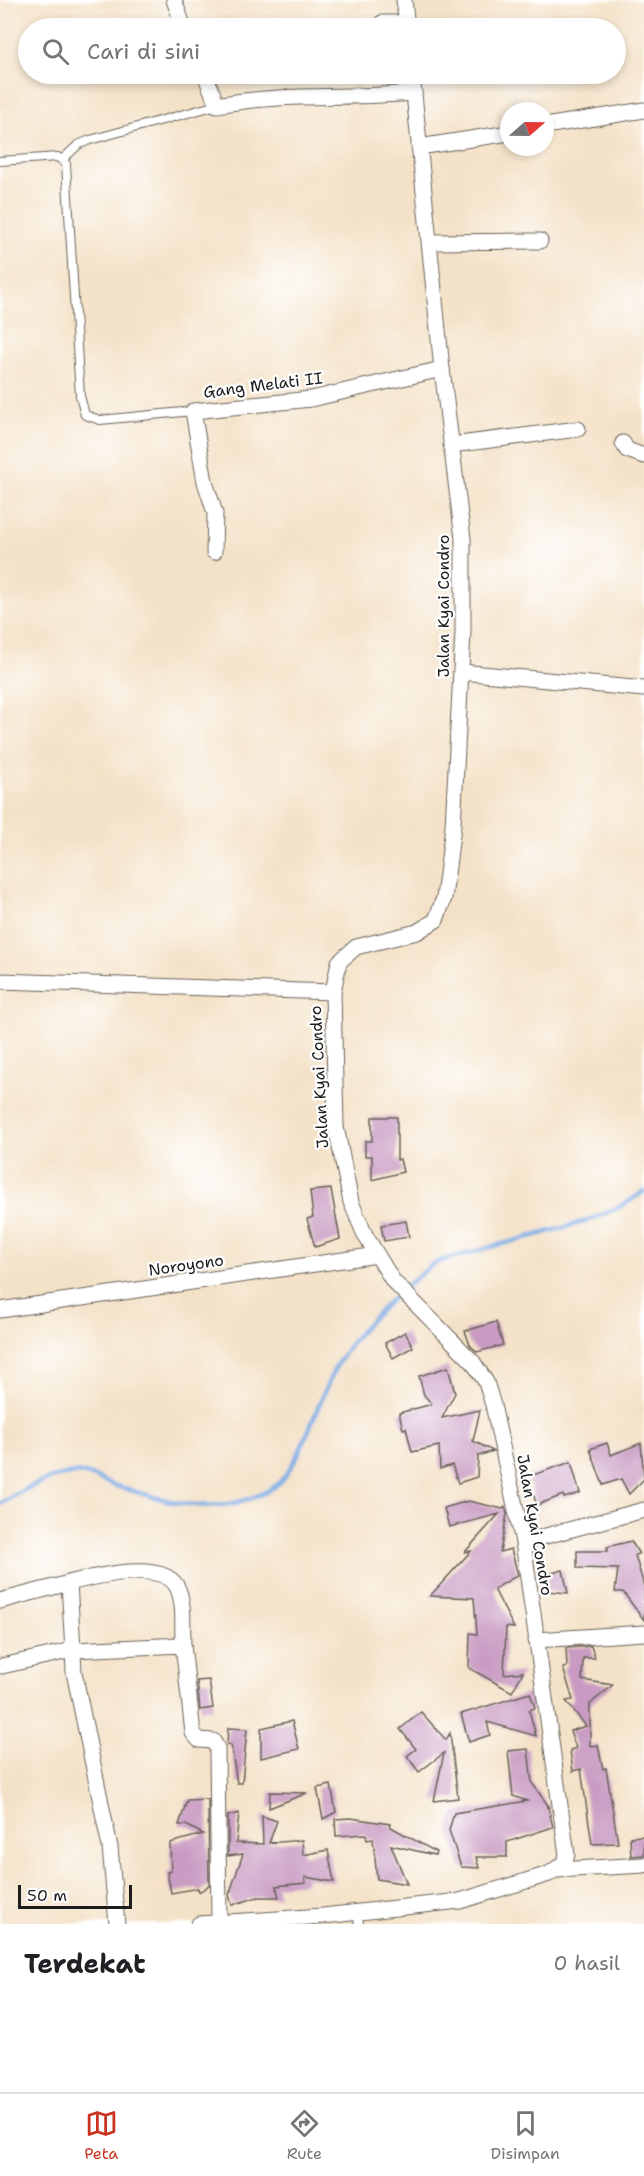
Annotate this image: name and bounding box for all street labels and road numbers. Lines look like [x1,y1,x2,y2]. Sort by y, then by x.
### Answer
street label: Gang Melati II [202,367,324,403]
street label: Jalan Kyai Condro [433,534,454,678]
street label: Jalan Kyai Condro [305,1005,333,1149]
street label: Noroyono [147,1249,225,1281]
street label: Jalan Kyai Condro [512,1453,558,1597]

